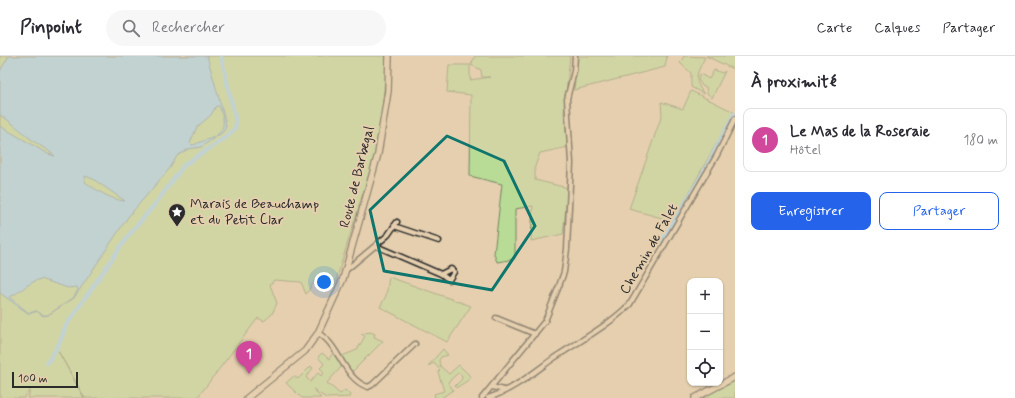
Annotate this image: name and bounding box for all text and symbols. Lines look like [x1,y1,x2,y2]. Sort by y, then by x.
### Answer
search box [106,10,386,46]
text: Pinpoint [20,15,82,40]
icon: search [120,17,142,39]
text: Rechercher [152,18,225,38]
text: Carte [816,19,852,37]
text: Calques [874,19,920,37]
text: Partager [942,19,995,37]
text: À proximité [751,71,836,93]
text: Le Mas de la Roseraie [790,122,930,142]
street label: Route de Barbegal [336,124,378,230]
text: 1 [762,132,768,149]
text: 180 m [963,132,998,149]
text: Hôtel [790,142,821,159]
button: Enregistrer [751,192,871,230]
button: Partager [879,192,999,230]
place label: Marais de Beauchamp et du Petit Clar [190,195,319,229]
street label: Chemin de Falet [616,201,682,297]
place icon: Marais de Beauchamp et du Petit Clar [167,202,187,227]
your location [314,272,334,292]
map controls [687,278,723,386]
button: + [687,278,723,314]
button: − [687,314,723,350]
pin: 1 [236,341,262,374]
button: locate [687,350,723,386]
scale bar [12,370,78,389]
text: 100 m [18,372,48,386]

